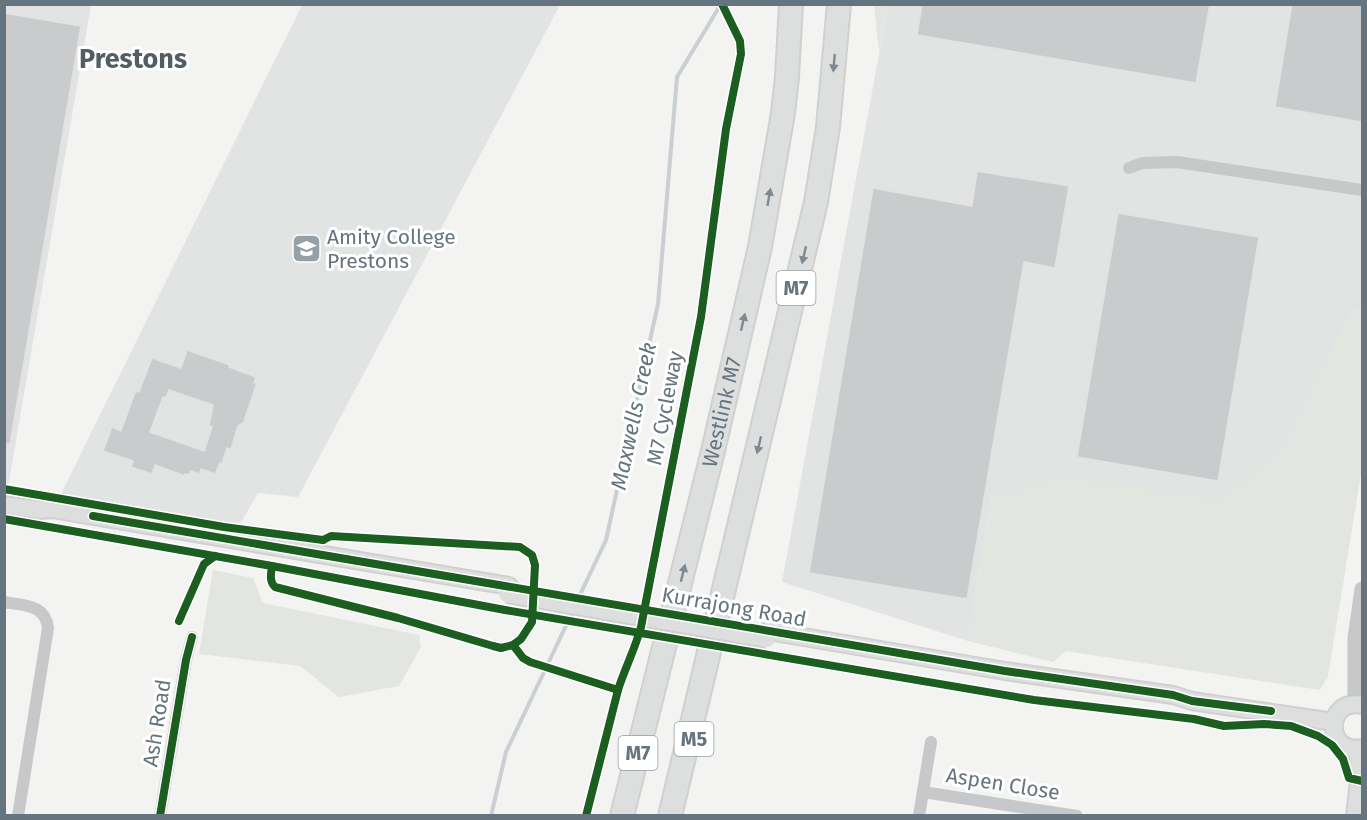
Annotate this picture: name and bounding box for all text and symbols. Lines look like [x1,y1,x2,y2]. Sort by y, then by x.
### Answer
district label: Prestons [79,43,187,75]
one-way arrow [829,53,839,72]
one-way arrow [765,187,774,206]
place label: Amity College Prestons [327,224,456,274]
school or university icon: Amity College Prestons [290,233,322,265]
one-way arrow [799,246,808,265]
road number: M7 [776,271,816,305]
one-way arrow [739,313,749,331]
water label: Maxwells Creek [605,340,662,492]
street label: M7 Cycleway [641,348,689,467]
street label: Westlink M7 [696,355,747,470]
one-way arrow [753,436,763,454]
one-way arrow [679,564,689,582]
street label: Kurrajong Road [660,581,808,633]
street label: Ash Road [137,677,177,769]
road number: M5 [674,722,714,756]
road number: M7 [618,736,658,770]
street label: Aspen Close [944,762,1062,806]

